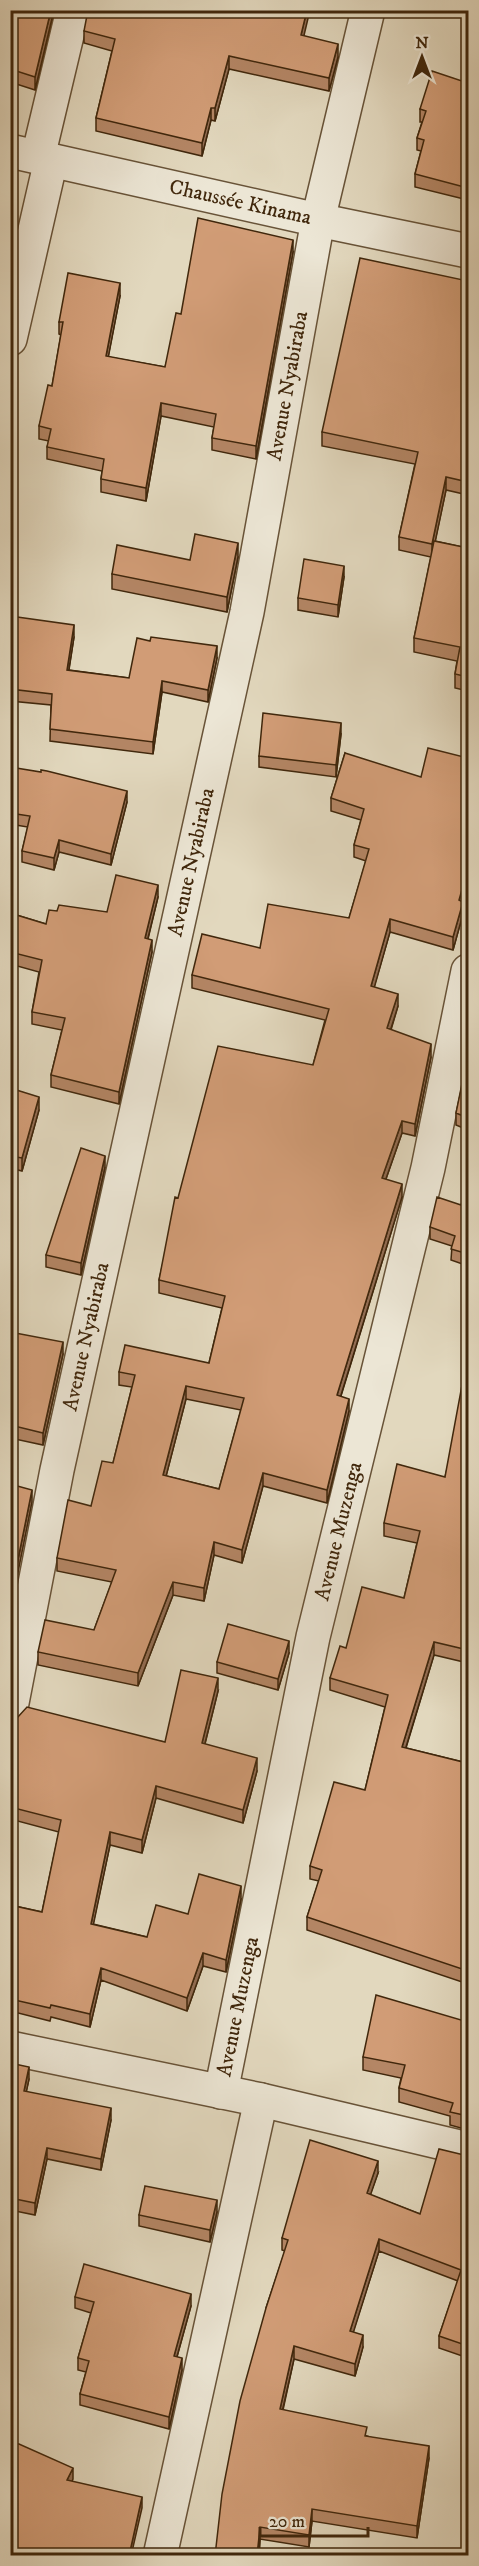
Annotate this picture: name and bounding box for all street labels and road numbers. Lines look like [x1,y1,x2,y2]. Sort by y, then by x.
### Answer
street label: Chaussée Kinama [167,174,314,231]
street label: Avenue Nyabiraba [262,309,314,463]
street label: Avenue Nyabiraba [163,785,221,939]
street label: Avenue Nyabiraba [57,1260,116,1414]
street label: Avenue Muzenga [309,1459,368,1603]
street label: Avenue Muzenga [211,1934,265,2079]

